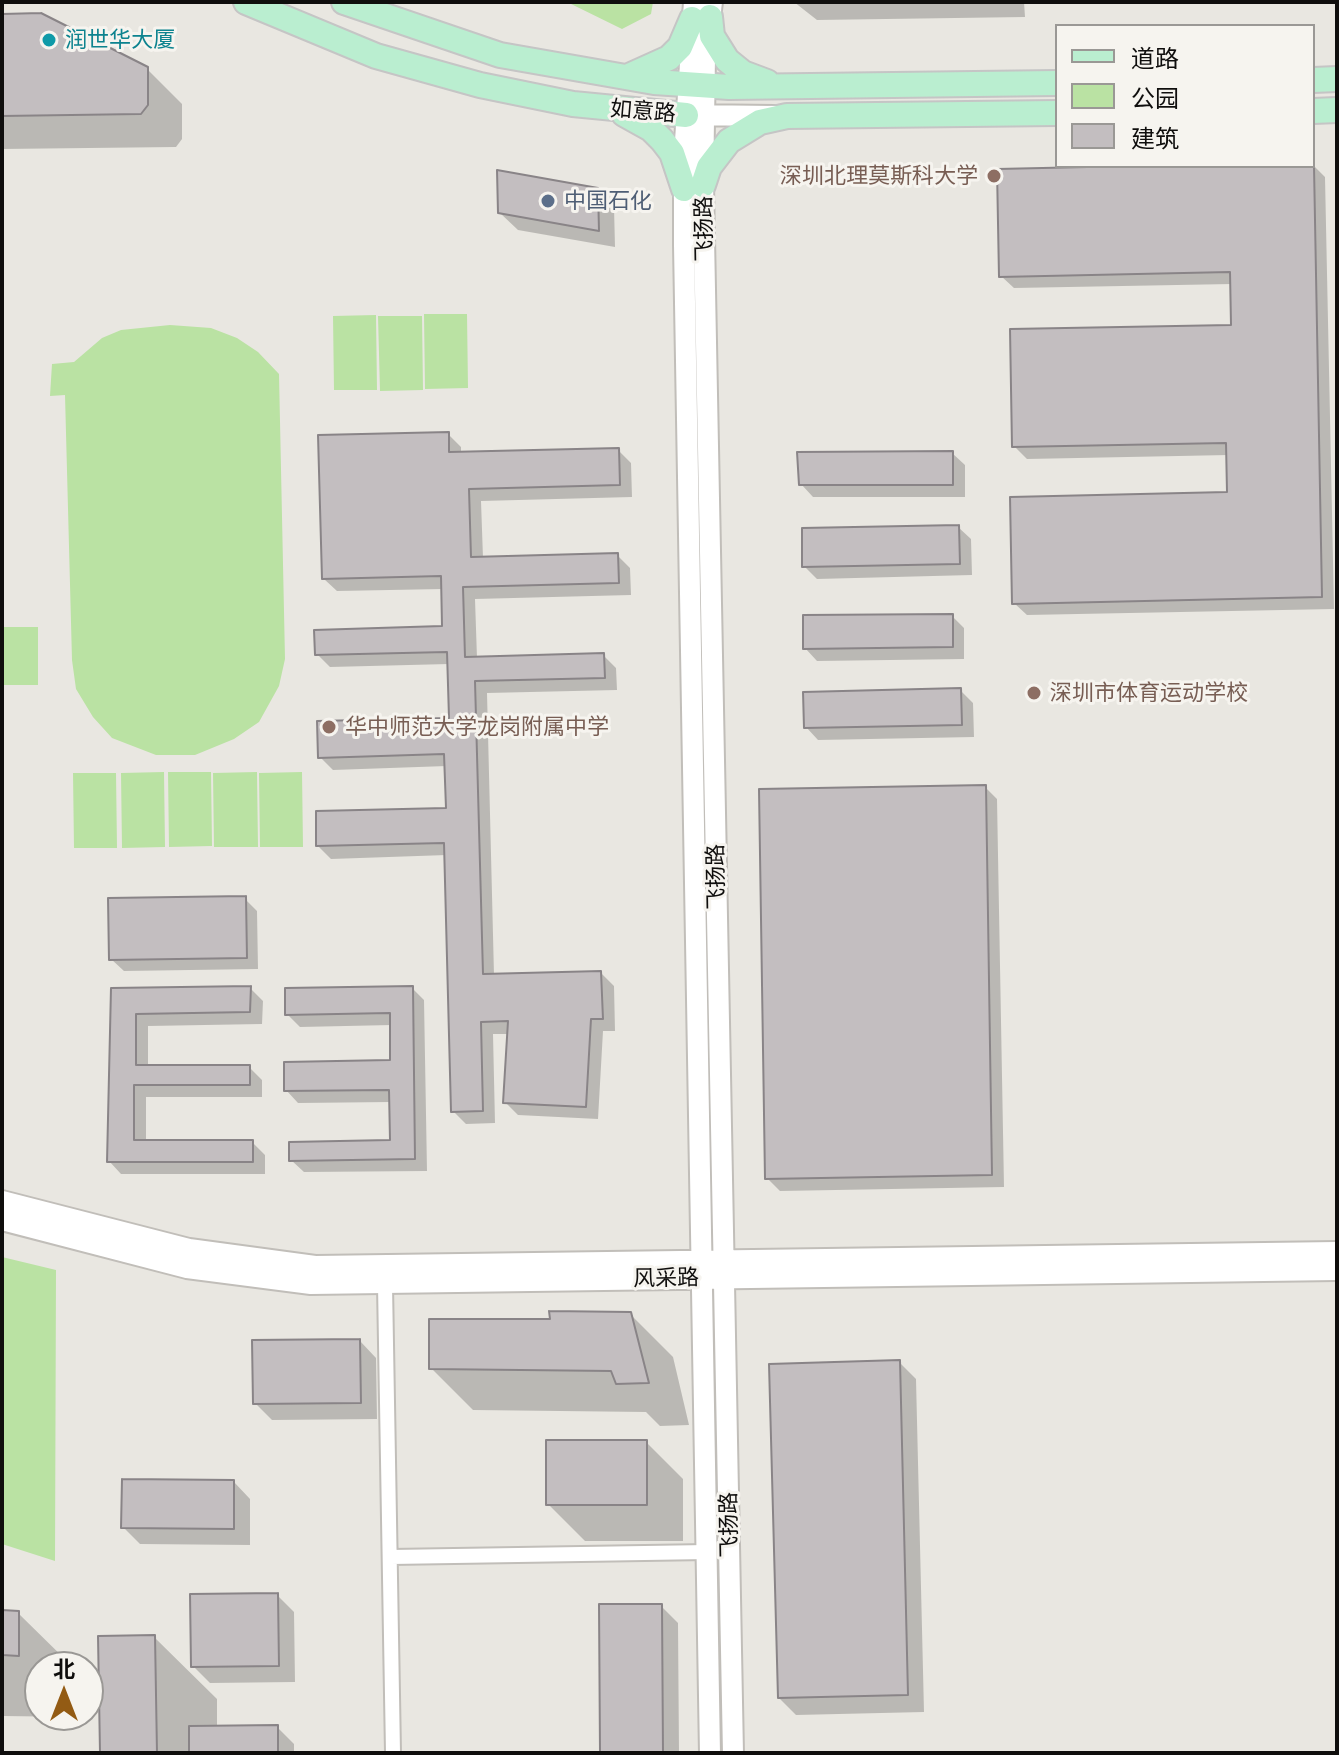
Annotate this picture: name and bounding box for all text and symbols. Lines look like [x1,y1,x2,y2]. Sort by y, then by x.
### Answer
legend [1055,24,1315,168]
place label: 润世华大厦 [65,27,175,53]
marker: 润世华大厦 [40,31,58,49]
text: 道路 [1131,43,1179,72]
text: 公园 [1131,83,1179,112]
street label: 如意路 [609,95,677,127]
text: 建筑 [1131,123,1179,152]
place label: 深圳北理莫斯科大学 [780,163,978,189]
marker: 深圳北理莫斯科大学 [985,167,1003,185]
place label: 中国石化 [564,188,652,214]
marker: 中国石化 [539,192,557,210]
street label: 飞扬路 [690,196,718,262]
place label: 深圳市体育运动学校 [1050,680,1248,706]
marker: 深圳市体育运动学校 [1025,684,1043,702]
place label: 华中师范大学龙岗附属中学 [345,714,609,740]
marker: 华中师范大学龙岗附属中学 [320,718,338,736]
street label: 飞扬路 [702,844,730,910]
street label: 风采路 [633,1264,699,1292]
street label: 飞扬路 [715,1492,743,1558]
north arrow [24,1651,104,1731]
text: 北 [53,1655,75,1682]

